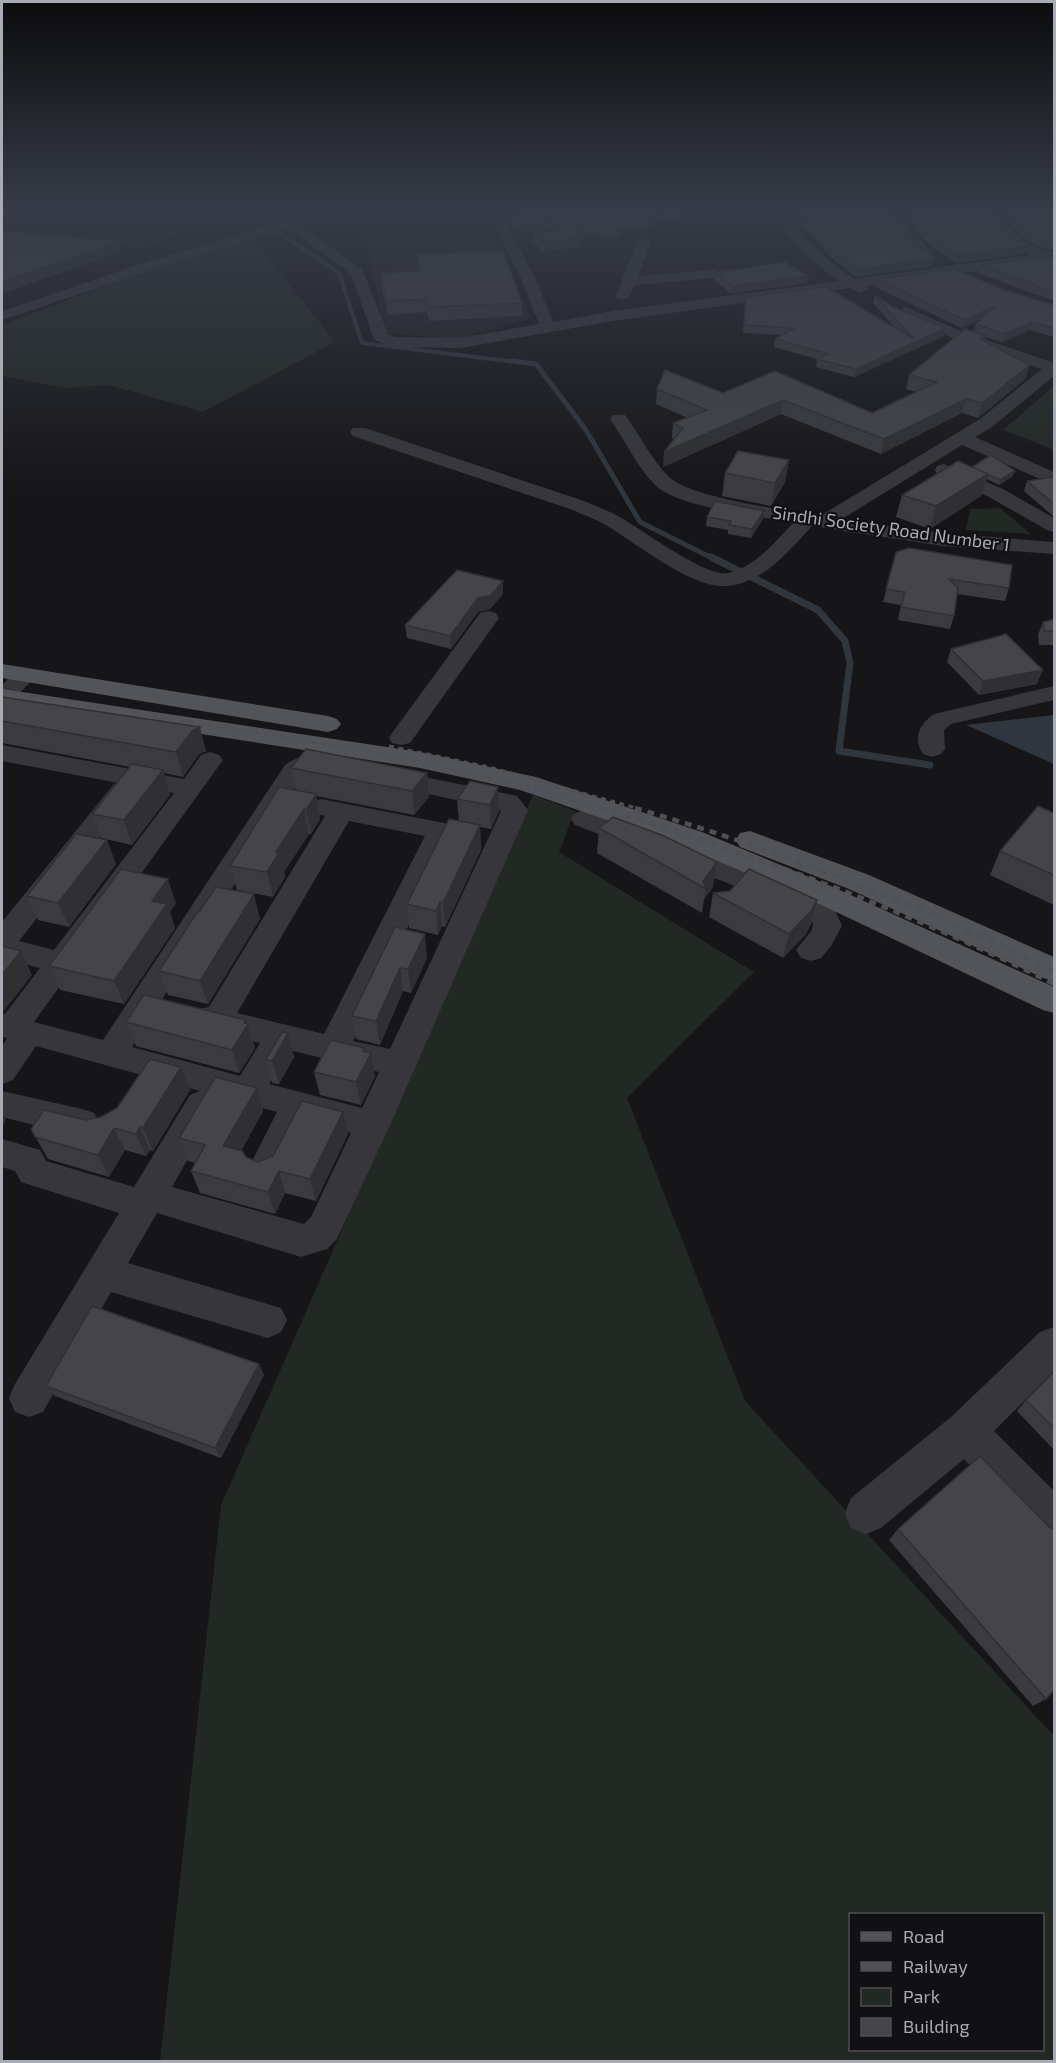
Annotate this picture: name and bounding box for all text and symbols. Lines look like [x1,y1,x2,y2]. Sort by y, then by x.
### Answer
street label: Sindhi Society Road Number 1 [771,500,1011,556]
legend [849,1913,1044,2051]
text: Road [903,1925,944,1947]
text: Railway [903,1955,968,1977]
text: Park [903,1985,940,2007]
text: Building [903,2015,970,2037]

